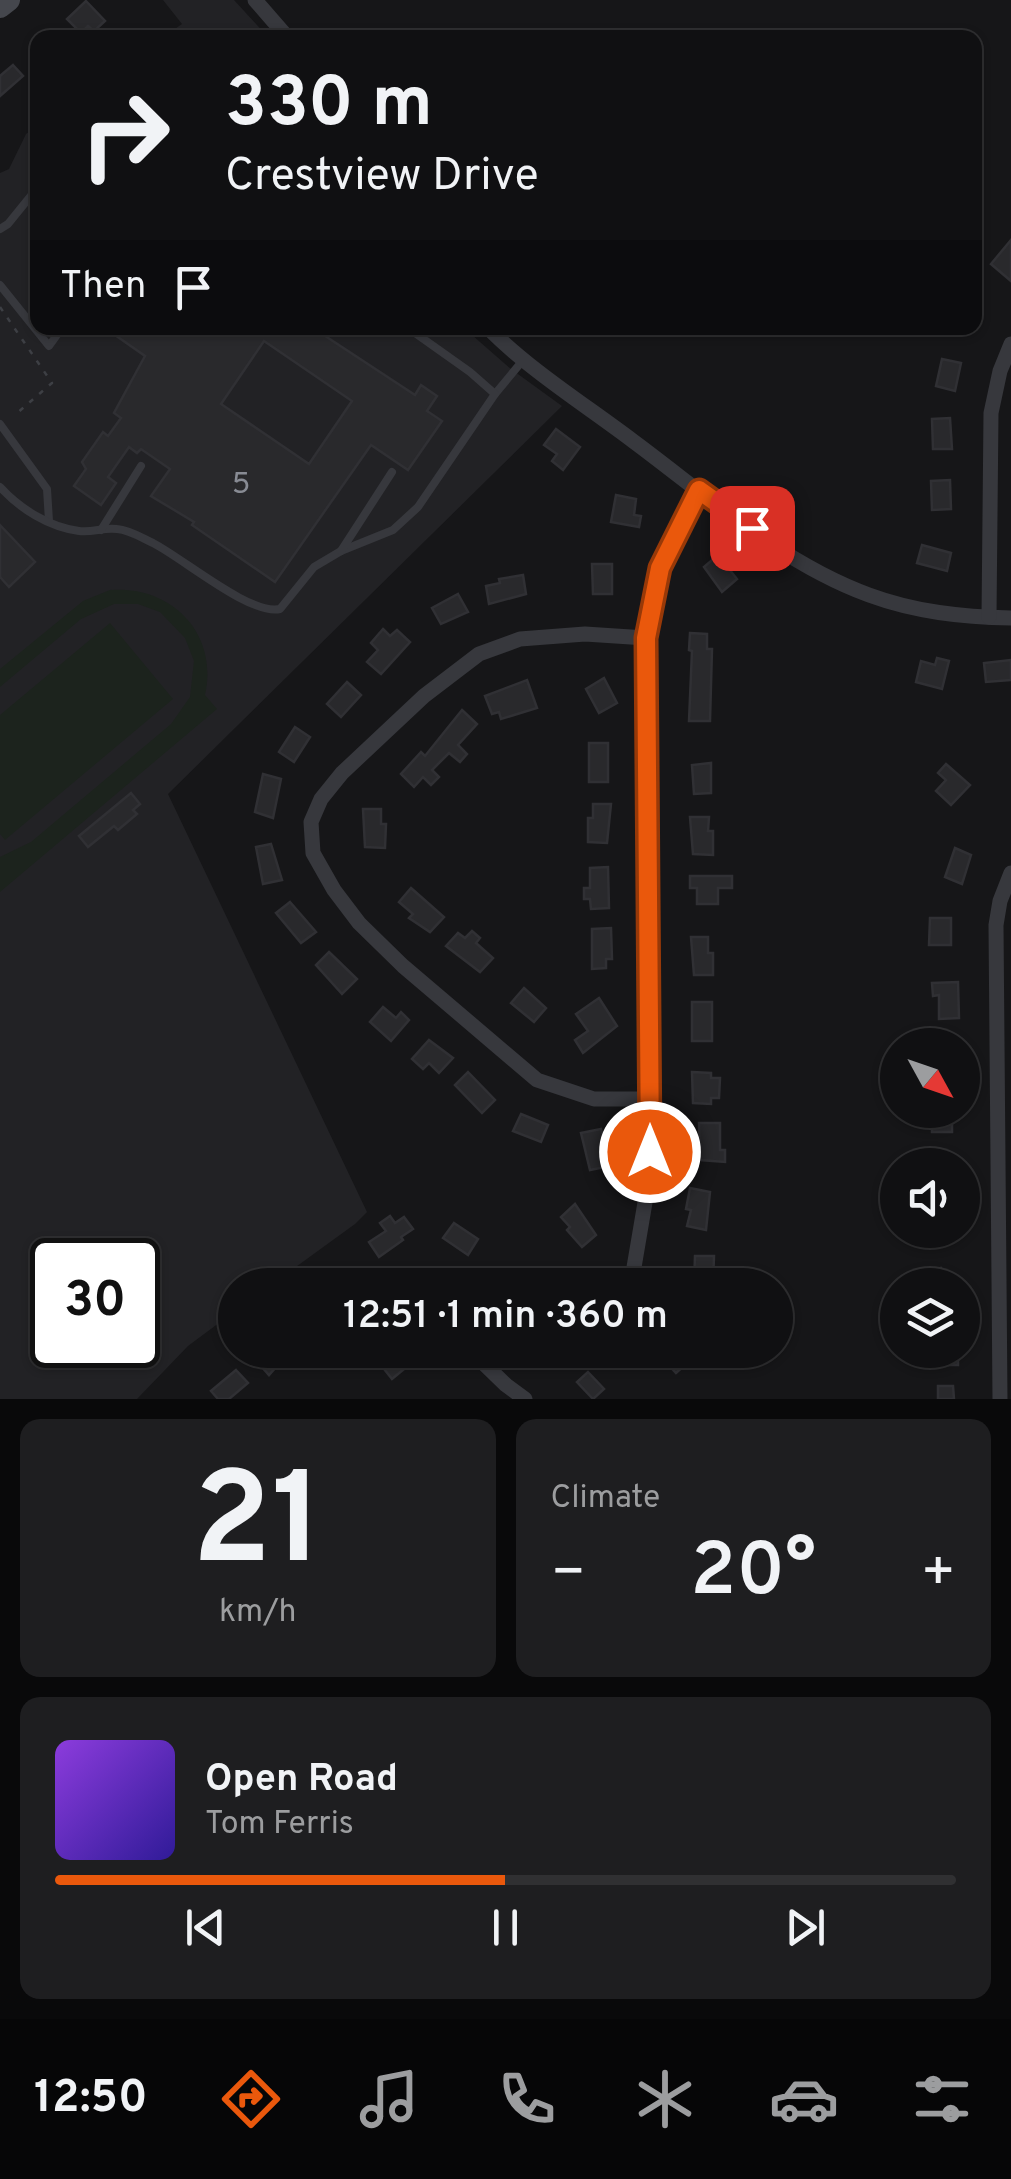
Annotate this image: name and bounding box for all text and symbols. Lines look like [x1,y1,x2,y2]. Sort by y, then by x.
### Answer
text: 330 m [225,62,433,151]
icon: right [60,70,190,200]
text: Crestview Drive [225,149,539,206]
icon: arrive [166,260,221,315]
text: Then [60,263,146,312]
house number: 5 [232,467,250,504]
pin [710,486,795,571]
icon: arrive [725,501,780,556]
north arrow [880,1028,980,1128]
map controls [880,1028,980,1368]
position arrow [598,1100,702,1204]
button: sound [880,1148,980,1248]
speed limit sign: 30 [30,1238,160,1368]
button: layers [880,1268,980,1368]
text: 12:51 · 1 min · 360 m [343,1293,668,1342]
text: 21 [192,1445,324,1610]
text: Climate [551,1479,660,1519]
text: 20° [690,1527,816,1622]
text: − [551,1540,586,1610]
text: + [921,1540,956,1610]
text: km/h [219,1593,297,1633]
text: Open Road [205,1756,398,1805]
text: Tom Ferris [205,1805,354,1845]
icon: previous [178,1900,233,1955]
icon: pause [478,1900,533,1955]
icon: next [778,1900,833,1955]
icon: directions [216,2064,286,2134]
icon: music [354,2064,424,2134]
icon: phone [492,2064,562,2134]
icon: climate [630,2064,700,2134]
icon: car [769,2064,839,2134]
icon: filters [907,2064,977,2134]
text: 12:50 [34,2071,148,2128]

